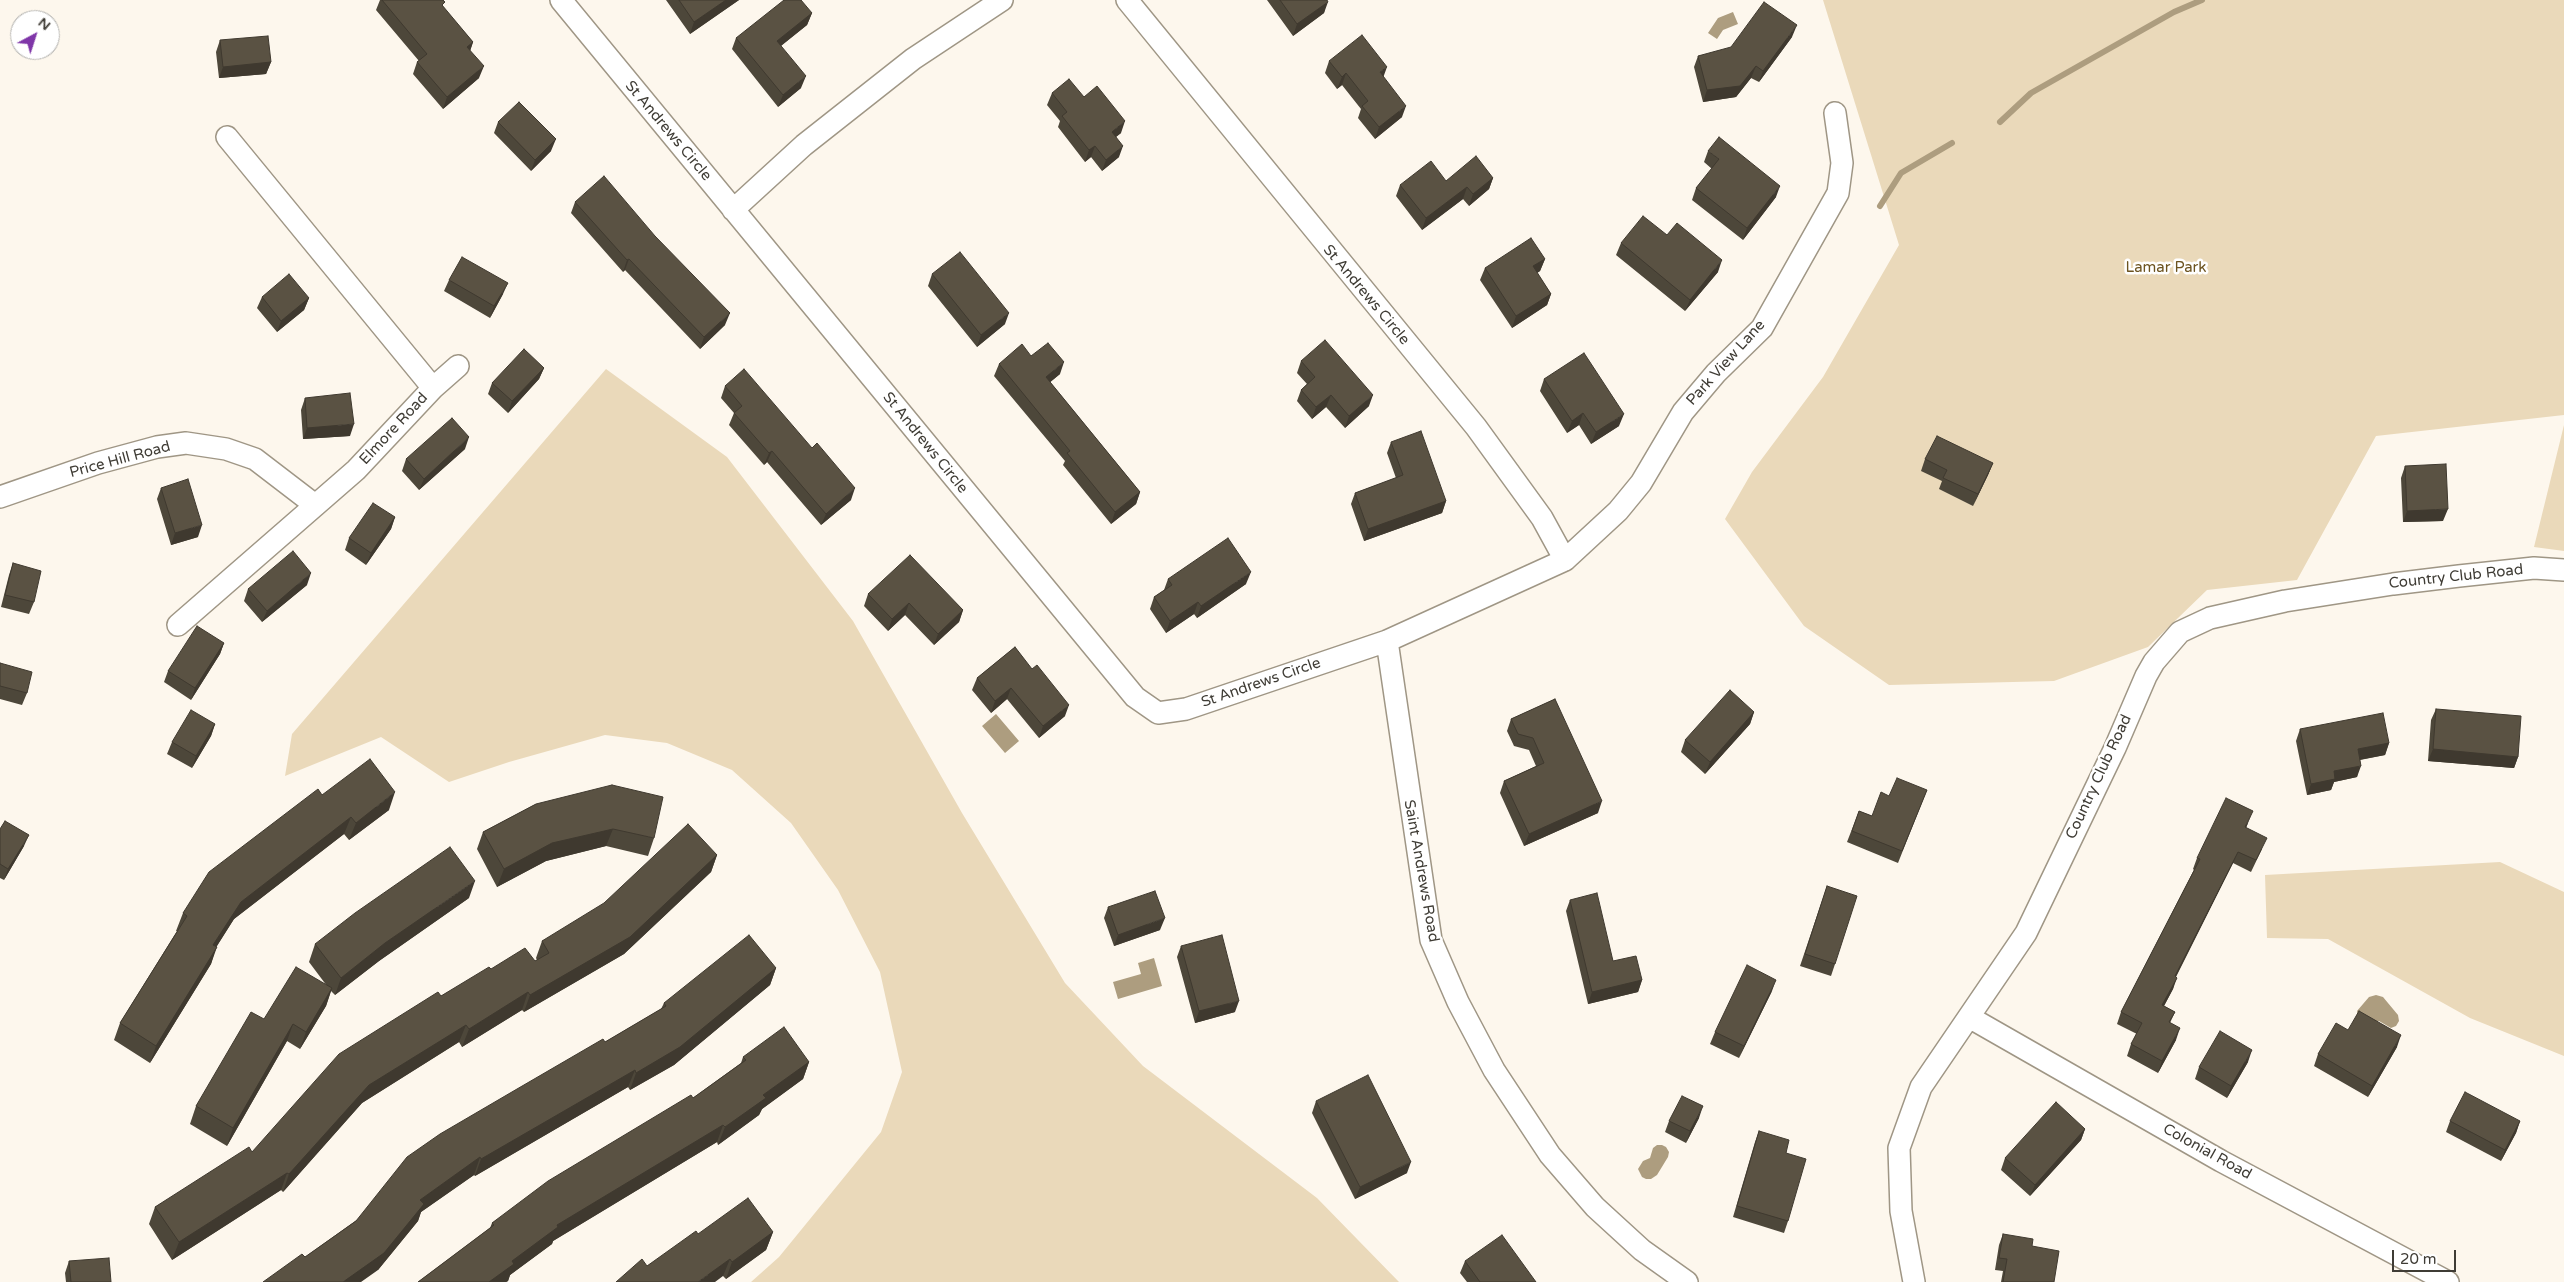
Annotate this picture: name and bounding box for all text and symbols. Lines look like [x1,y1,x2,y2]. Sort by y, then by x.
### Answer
north arrow [10,10,60,60]
text: N [35,14,54,34]
street label: St Andrews Circle [621,77,715,185]
street label: St Andrews Circle [1319,241,1413,349]
park label: Lamar Park [2126,259,2206,277]
street label: Park View Lane [1683,317,1769,409]
street label: Elmore Road [356,389,432,469]
street label: St Andrews Circle [879,389,971,497]
street label: Price Hill Road [68,438,172,482]
street label: Country Club Road [2388,561,2524,593]
street label: St Andrews Circle [1199,654,1323,712]
street label: Country Club Road [2062,712,2136,842]
street label: Saint Andrews Road [1400,798,1442,944]
street label: Colonial Road [2159,1120,2255,1184]
scale bar [2394,1240,2458,1272]
text: 20 m [2400,1250,2437,1268]

